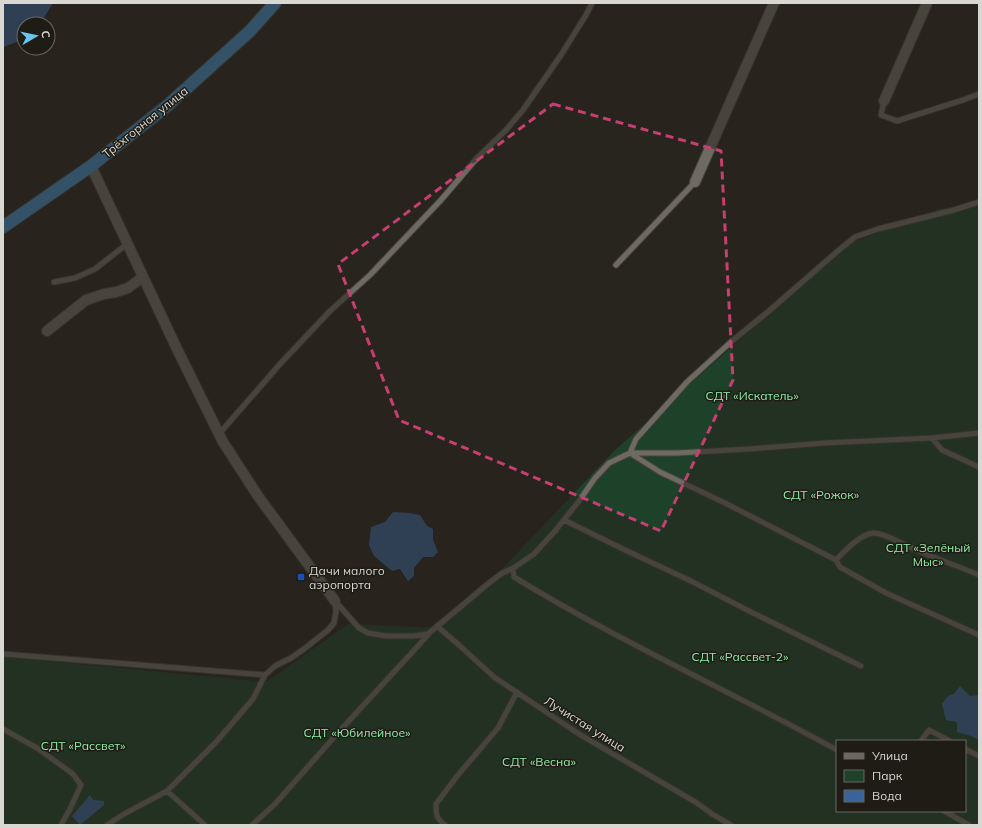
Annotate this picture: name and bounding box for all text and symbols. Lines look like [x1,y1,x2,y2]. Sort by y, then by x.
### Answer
north arrow [16,16,56,56]
text: С [38,30,53,40]
street label: Трёхгорная улица [99,83,191,161]
park label: СДТ «Искатель» [705,388,799,403]
park label: СДТ «Рожок» [783,487,860,502]
park label: СДТ «Зелёный Мыс» [886,540,970,569]
place label: Дачи малого аэропорта [309,563,385,592]
marker: Дачи малого аэропорта [296,572,306,582]
park label: СДТ «Рассвет-2» [692,649,789,664]
street label: Лучистая улица [542,693,628,755]
park label: СДТ «Юбилейное» [304,725,411,740]
park label: СДТ «Рассвет» [41,738,126,753]
legend [836,740,966,812]
text: Улица [871,748,908,763]
park label: СДТ «Весна» [502,754,577,769]
text: Парк [872,768,903,783]
text: Вода [872,788,902,803]

